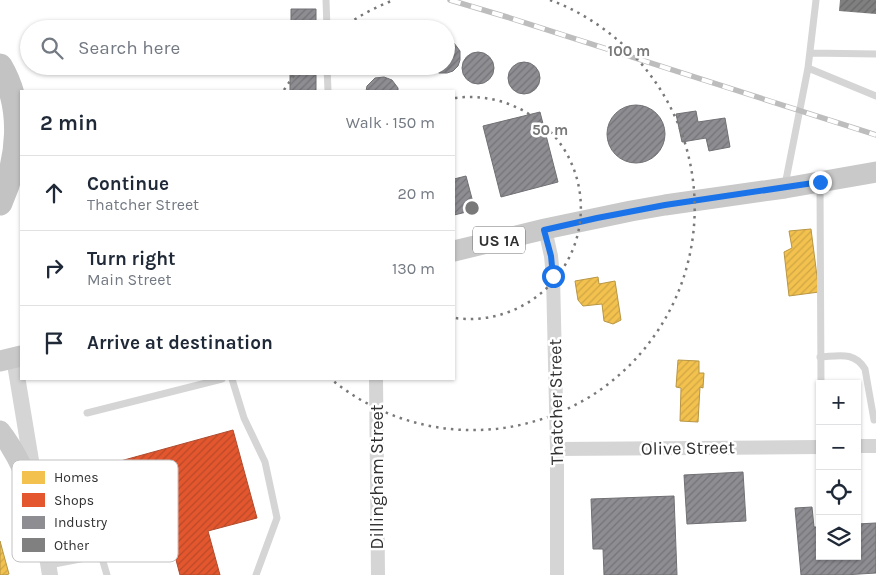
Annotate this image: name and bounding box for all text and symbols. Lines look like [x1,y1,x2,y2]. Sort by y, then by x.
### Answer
search box [20,20,455,75]
icon: search [38,34,66,62]
text: Search here [78,37,180,59]
text: 100 m [608,42,650,60]
text: 2 min [40,111,98,135]
text: Walk · 150 m [346,113,435,132]
text: 50 m [532,121,568,139]
route end [809,171,832,194]
text: Continue [87,173,169,195]
icon: ahead [40,179,68,207]
text: 20 m [397,184,435,203]
text: Thatcher Street [87,195,199,214]
centre of rings [463,199,481,217]
road number: US 1A [473,226,525,254]
text: Turn right [87,248,176,270]
icon: right [40,254,68,282]
text: 130 m [392,259,435,278]
route start [542,265,565,288]
text: Main Street [87,270,172,289]
icon: arrive [40,329,68,357]
text: Arrive at destination [87,332,273,354]
street label: Thatcher Street [544,339,568,465]
map controls [816,380,861,560]
button: + [816,380,861,425]
street label: Dillingham Street [366,404,388,550]
button: − [816,425,861,470]
street label: Olive Street [641,436,735,460]
legend [12,460,178,562]
text: Homes [54,469,99,486]
button: locate [816,470,861,515]
text: Shops [54,492,94,509]
text: Industry [54,514,108,531]
button: layers [816,515,861,560]
text: Other [54,537,90,554]

